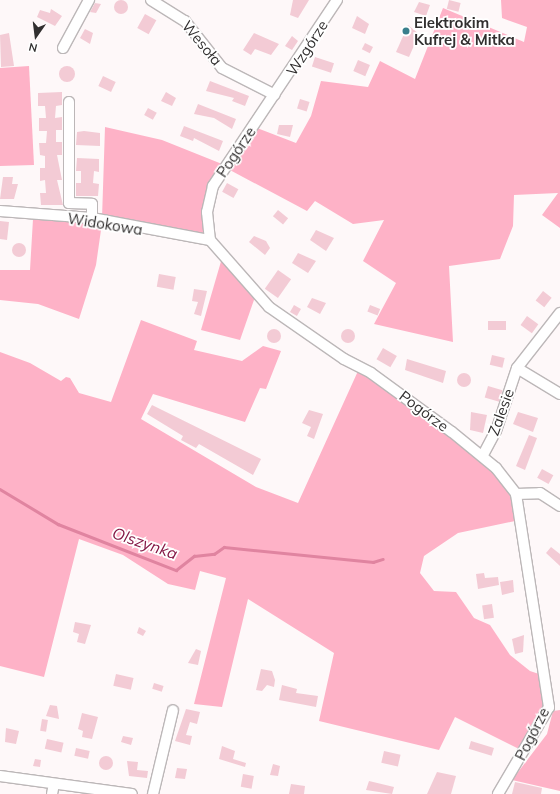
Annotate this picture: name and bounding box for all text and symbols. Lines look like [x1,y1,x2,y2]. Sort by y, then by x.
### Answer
place label: Elektrokim Kufrej & Mitka [414,13,515,48]
north arrow [16,16,56,56]
street label: Wesoła [178,17,226,69]
street label: Wzgórze [282,17,332,79]
marker: Elektrokim Kufrej & Mitka [401,26,411,36]
text: N [27,40,39,55]
street label: Pogórze [213,123,259,181]
street label: Widokowa [66,209,144,239]
street label: Zalesie [484,386,518,438]
street label: Pogórze [396,387,452,435]
water label: Olszynka [110,523,180,563]
street label: Pogórze [511,705,553,763]

